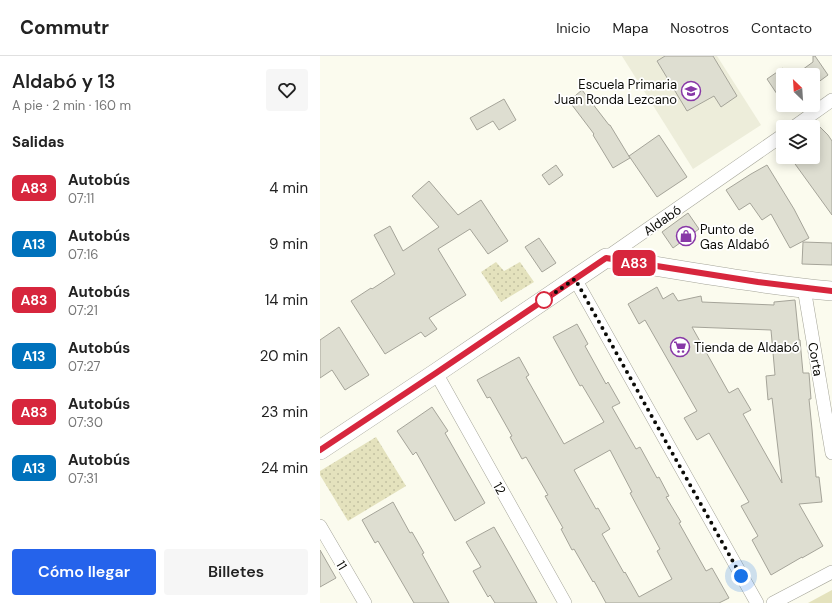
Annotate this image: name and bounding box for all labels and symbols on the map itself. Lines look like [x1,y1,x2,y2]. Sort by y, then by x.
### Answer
north arrow [776,68,820,112]
place label: Escuela Primaria Juan Ronda Lezcano [554,76,677,108]
school or university icon: Escuela Primaria Juan Ronda Lezcano [680,80,702,102]
street label: Aldabó [640,201,685,240]
place label: Punto de Gas Aldabó [700,221,770,253]
shop icon: Punto de Gas Aldabó [675,225,697,247]
line badge: A83 [611,250,657,276]
unlabelled marker [535,291,553,309]
supermarket icon: Tienda de Aldabó [669,336,691,358]
place label: Tienda de Aldabó [694,339,800,356]
street label: Corta [804,341,827,377]
street label: 12 [489,479,510,497]
street label: 11 [332,557,351,573]
your location [731,566,751,586]

